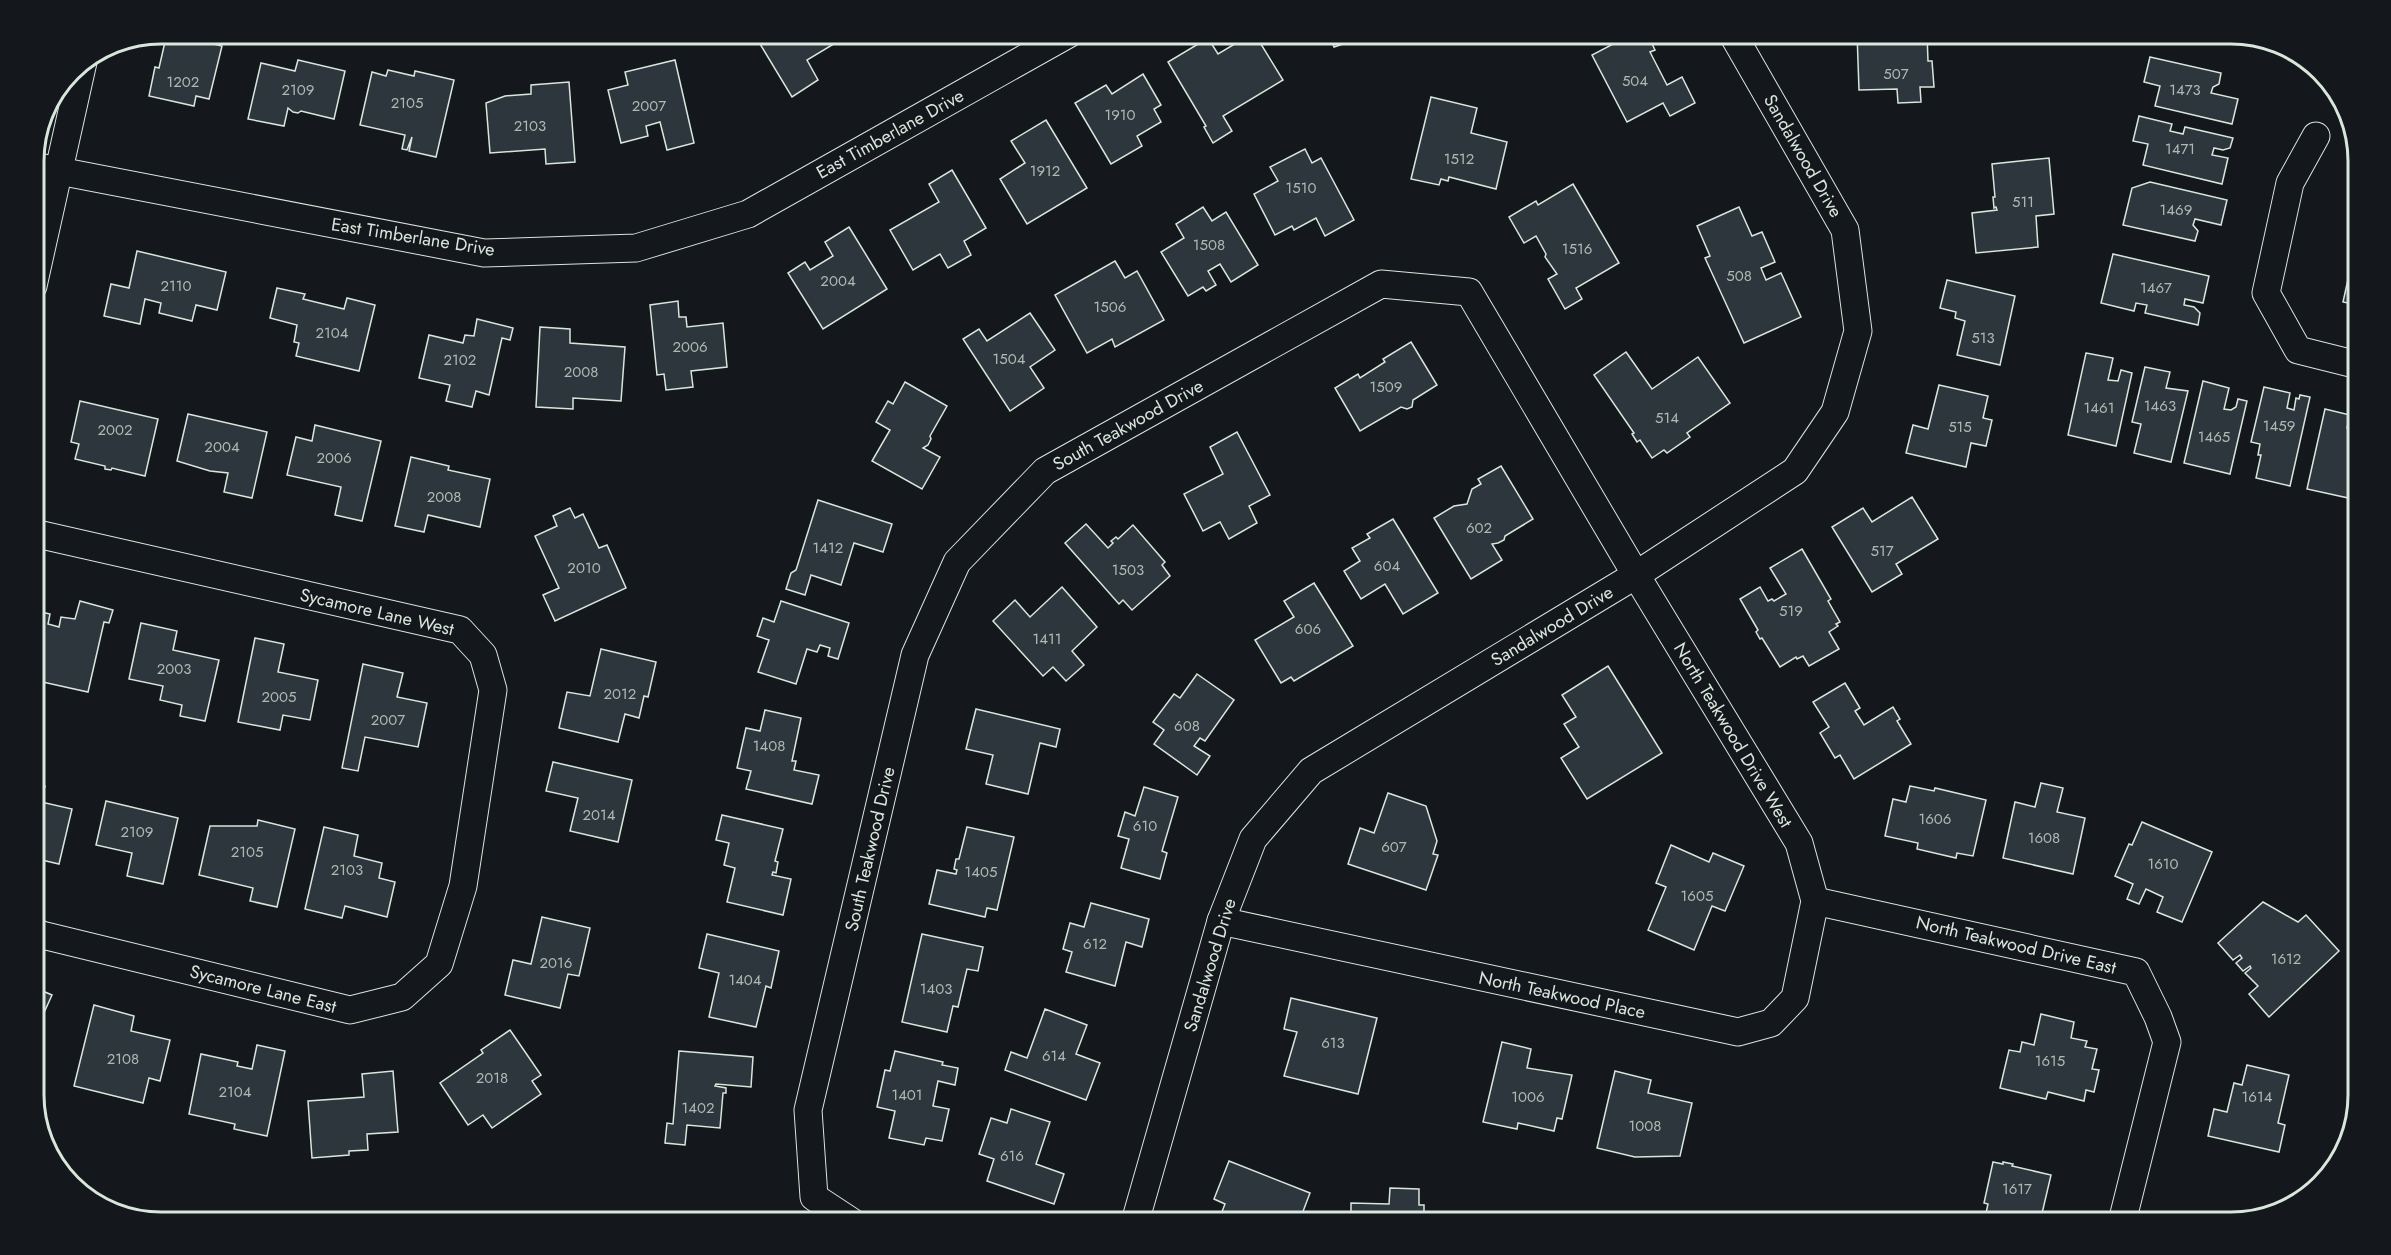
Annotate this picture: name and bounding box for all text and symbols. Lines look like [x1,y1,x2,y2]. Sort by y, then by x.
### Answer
house number: 507 [1883,63,1909,85]
house number: 504 [1622,70,1648,92]
house number: 1202 [167,71,199,93]
house number: 2109 [282,79,314,101]
house number: 1473 [2169,79,2201,101]
street label: East Timberlane Drive [811,83,969,185]
street label: Sandalwood Drive [1757,90,1849,222]
house number: 2105 [391,92,423,114]
house number: 2007 [632,95,666,117]
house number: 1910 [1104,104,1136,126]
house number: 2103 [514,115,546,137]
house number: 1471 [2165,138,2195,160]
house number: 1512 [1444,148,1474,170]
house number: 1912 [1030,160,1060,182]
house number: 1510 [1286,177,1316,199]
house number: 511 [2012,191,2034,213]
house number: 1469 [2160,199,2192,221]
street label: East Timberlane Drive [329,211,497,263]
house number: 1508 [1193,234,1225,256]
house number: 1516 [1562,238,1592,260]
house number: 508 [1726,265,1752,287]
house number: 2004 [820,270,856,292]
house number: 2110 [160,275,192,297]
house number: 1467 [2140,277,2172,299]
house number: 1506 [1094,296,1126,318]
house number: 2104 [315,322,349,344]
house number: 513 [1971,327,1995,349]
house number: 2006 [672,336,708,358]
house number: 1504 [993,348,1026,370]
house number: 2102 [444,349,476,371]
house number: 2008 [564,361,598,383]
street label: South Teakwood Drive [1048,373,1208,477]
house number: 1509 [1370,376,1402,398]
house number: 1463 [2144,395,2176,417]
house number: 1461 [2084,397,2114,419]
house number: 514 [1655,407,1679,429]
house number: 1459 [2263,415,2295,437]
house number: 515 [1948,416,1972,438]
house number: 2002 [97,419,133,441]
house number: 1465 [2198,426,2230,448]
house number: 2004 [204,436,240,458]
house number: 2006 [316,447,352,469]
house number: 2008 [427,486,461,508]
house number: 602 [1466,517,1492,539]
house number: 1412 [813,537,843,559]
house number: 517 [1870,540,1894,562]
house number: 604 [1374,555,1400,577]
house number: 2010 [567,557,601,579]
house number: 1503 [1112,559,1144,581]
street label: Sandalwood Drive [1486,579,1618,673]
street label: Sycamore Lane West [297,582,457,643]
house number: 519 [1779,600,1803,622]
house number: 606 [1295,618,1321,640]
house number: 1411 [1033,628,1062,650]
street label: North Teakwood Drive West [1667,638,1799,833]
house number: 2003 [157,658,191,680]
house number: 2012 [604,683,636,705]
house number: 2005 [262,686,297,708]
house number: 2007 [371,709,405,731]
house number: 608 [1174,715,1200,737]
house number: 1408 [753,735,785,757]
street label: South Teakwood Drive [838,764,902,934]
house number: 2014 [582,804,616,826]
house number: 1606 [1918,808,1952,830]
house number: 610 [1133,815,1157,837]
house number: 2109 [121,821,153,843]
house number: 1608 [2028,827,2060,849]
house number: 607 [1381,836,1407,858]
house number: 2105 [231,841,263,863]
house number: 1610 [2147,853,2179,875]
house number: 2103 [331,859,363,881]
house number: 1405 [965,861,997,883]
house number: 1605 [1681,885,1713,907]
street label: Sandalwood Drive [1177,895,1243,1035]
street label: North Teakwood Drive East [1913,909,2119,981]
house number: 612 [1083,933,1107,955]
house number: 1612 [2271,948,2301,970]
house number: 2016 [540,952,572,974]
street label: Sycamore Lane East [187,958,340,1020]
street label: North Teakwood Place [1476,965,1648,1025]
house number: 1404 [728,969,762,991]
house number: 1403 [920,978,952,1000]
house number: 613 [1321,1032,1345,1054]
house number: 614 [1042,1045,1066,1067]
house number: 2108 [107,1048,139,1070]
house number: 1615 [2035,1050,2065,1072]
house number: 2018 [476,1067,508,1089]
house number: 2104 [218,1081,252,1103]
house number: 1401 [891,1084,923,1106]
house number: 1006 [1511,1086,1545,1108]
house number: 1614 [2242,1086,2273,1108]
house number: 1402 [681,1097,715,1119]
house number: 1008 [1629,1115,1661,1137]
house number: 616 [1000,1145,1024,1167]
house number: 1617 [2002,1178,2032,1200]

